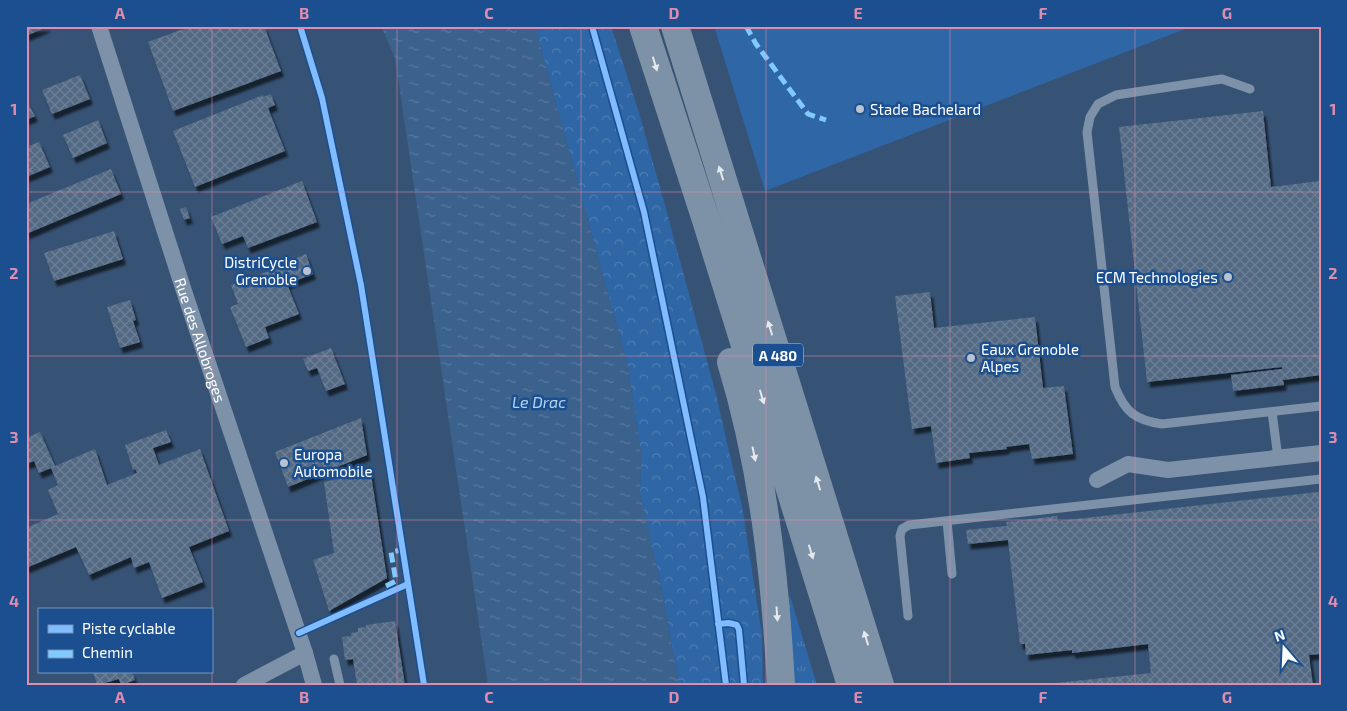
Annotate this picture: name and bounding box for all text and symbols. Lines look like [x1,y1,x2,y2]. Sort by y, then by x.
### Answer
text: A [115,3,126,22]
text: B [299,3,309,22]
text: C [484,3,494,22]
text: D [669,3,680,22]
text: E [853,3,863,22]
text: F [1039,3,1048,22]
text: G [1222,3,1232,22]
one-way arrow [651,56,659,71]
text: 1 [11,99,17,118]
text: 1 [1330,99,1336,118]
place label: Stade Bachelard [870,100,981,118]
marker: Stade Bachelard [854,103,866,115]
one-way arrow [717,165,725,180]
place label: DistriCycle Grenoble [224,253,297,288]
text: 2 [9,263,19,282]
text: 2 [1328,263,1338,282]
marker: DistriCycle Grenoble [301,265,313,277]
place label: ECM Technologies [1096,268,1218,286]
marker: ECM Technologies [1222,271,1234,283]
street label: Rue des Allobroges [171,275,230,405]
one-way arrow [765,320,773,335]
place label: Eaux Grenoble Alpes [981,340,1079,375]
road number: A 480 [753,344,803,366]
marker: Eaux Grenoble Alpes [965,352,977,364]
one-way arrow [759,390,766,405]
water label: Le Drac [512,392,566,411]
text: 3 [9,427,19,446]
text: 3 [1328,427,1338,446]
place label: Europa Automobile [294,445,373,480]
one-way arrow [750,446,758,461]
marker: Europa Automobile [278,457,290,469]
one-way arrow [813,475,821,490]
one-way arrow [807,545,815,560]
text: 4 [9,591,19,610]
text: 4 [1328,591,1338,610]
one-way arrow [773,607,781,623]
legend [38,608,212,674]
text: Piste cyclable [82,619,176,637]
north arrow [1260,624,1310,674]
text: N [1272,626,1287,645]
one-way arrow [862,631,869,646]
text: Chemin [82,643,133,661]
text: A [115,687,126,706]
text: B [299,687,309,706]
text: C [484,687,494,706]
text: D [669,687,680,706]
text: E [853,687,863,706]
text: F [1039,687,1048,706]
text: G [1222,687,1232,706]

